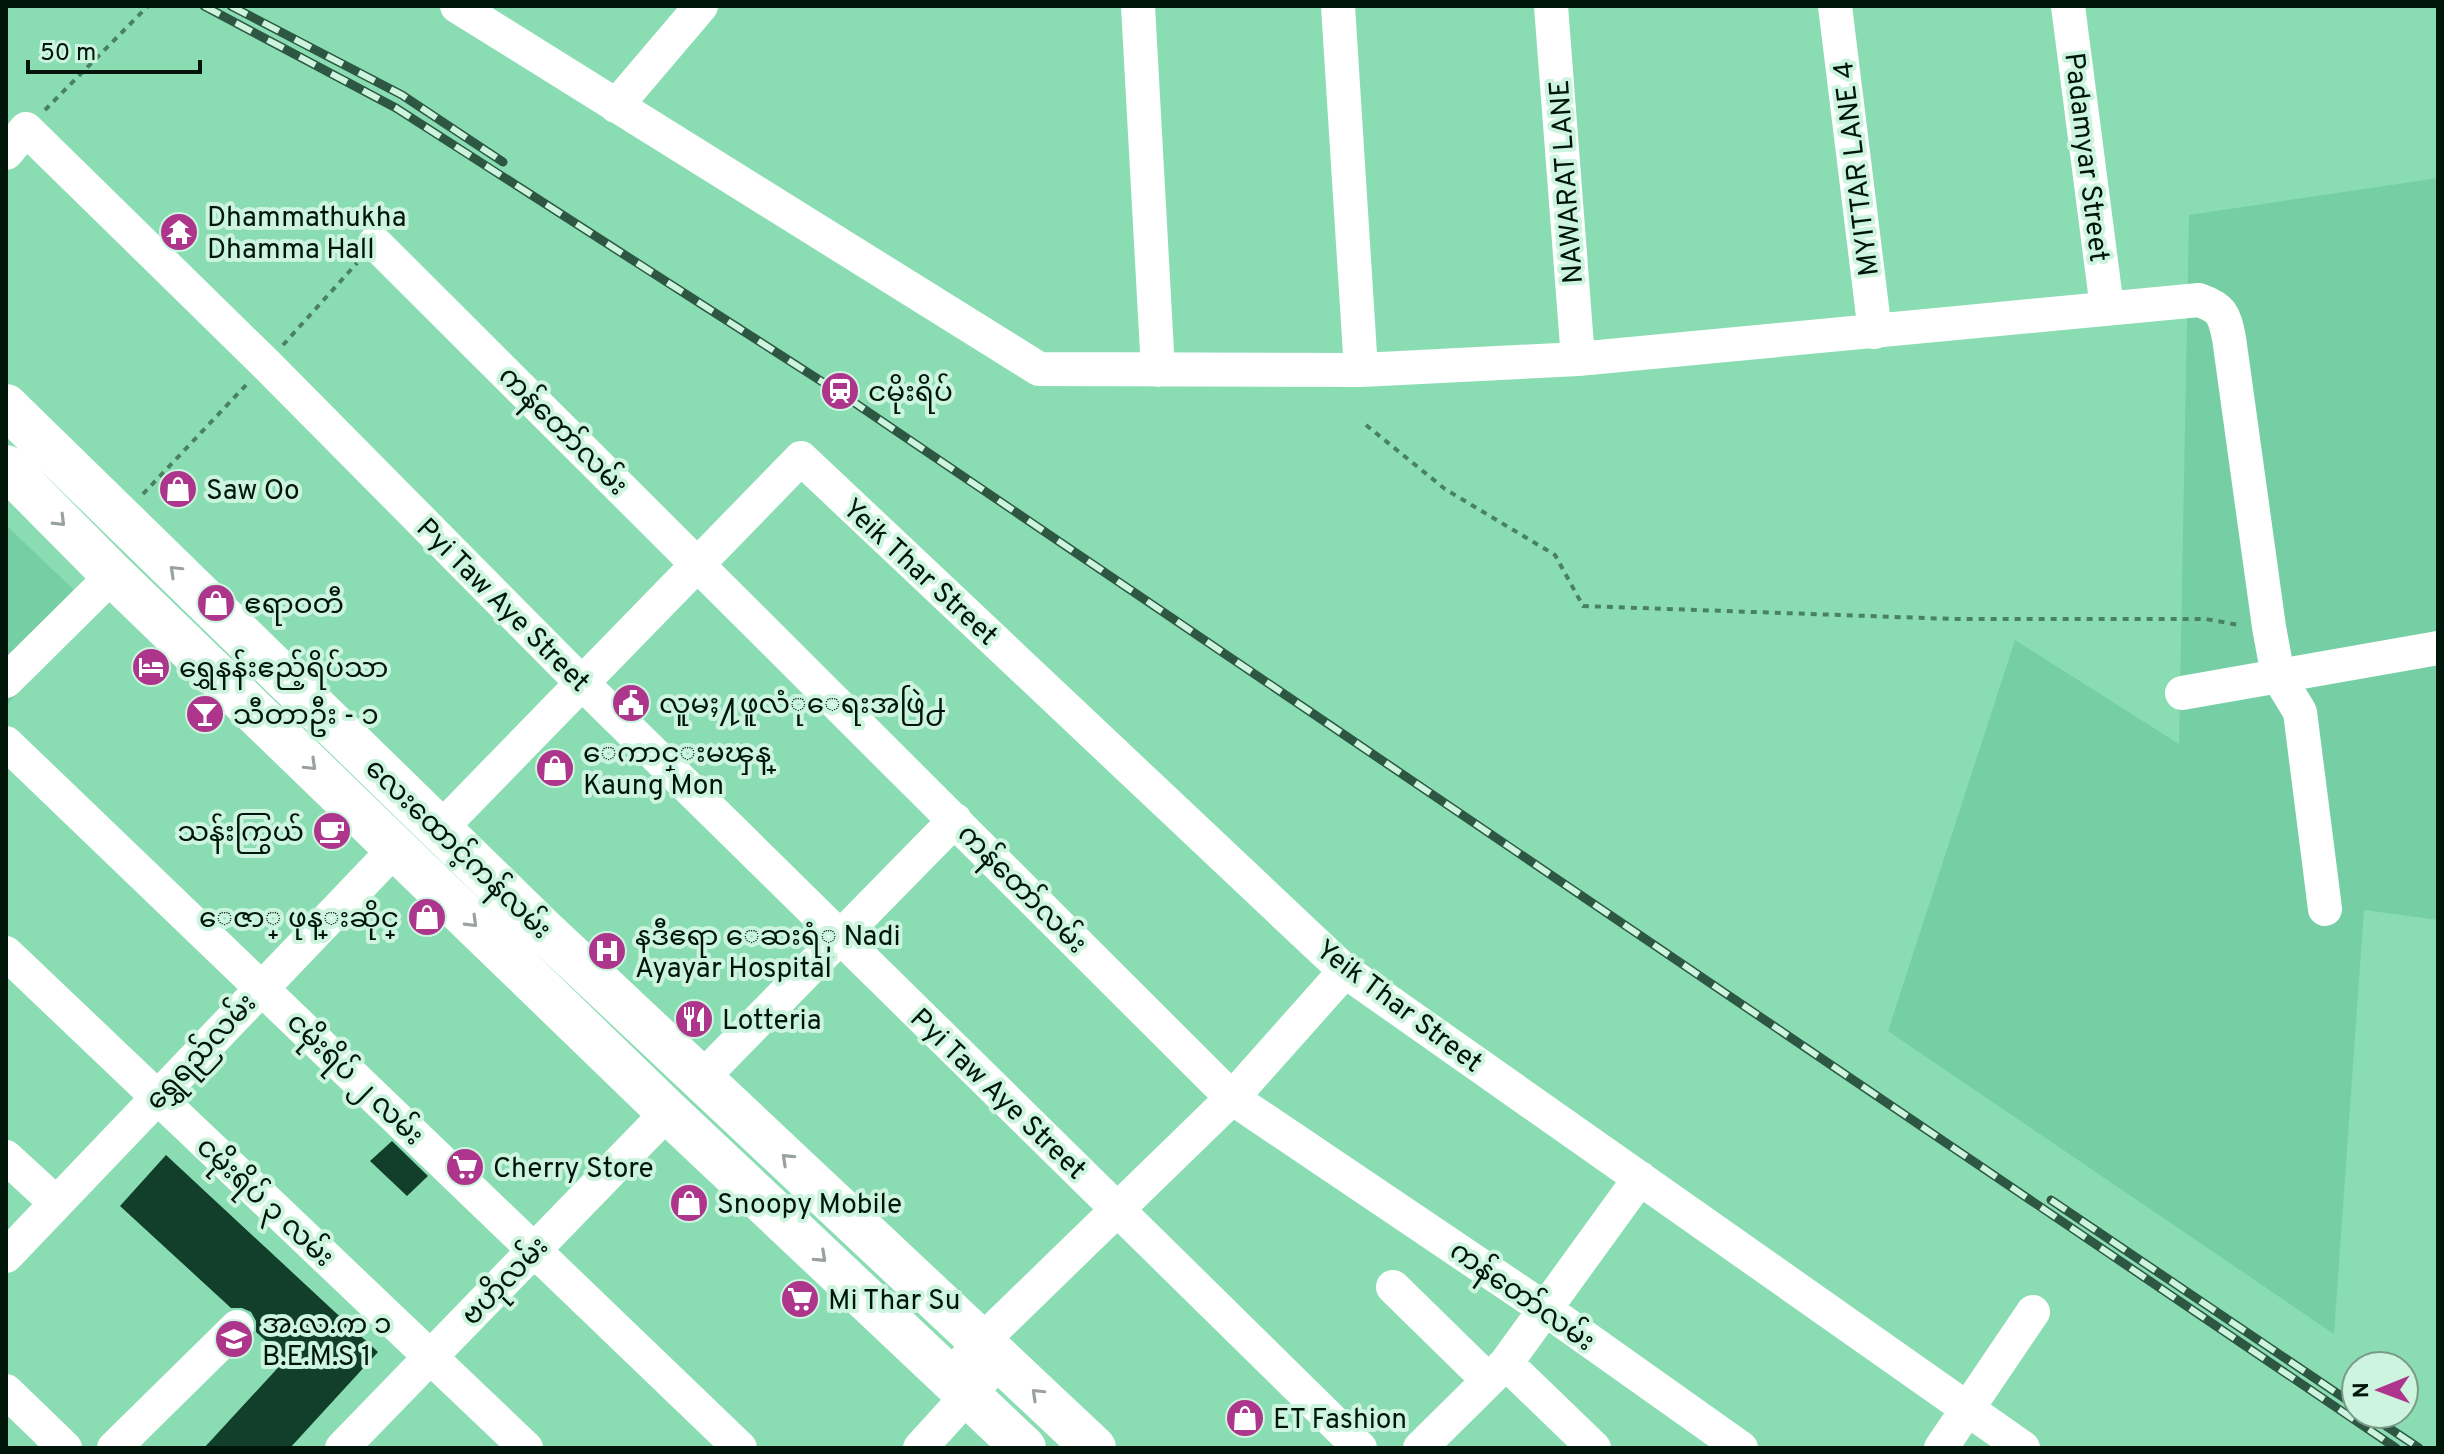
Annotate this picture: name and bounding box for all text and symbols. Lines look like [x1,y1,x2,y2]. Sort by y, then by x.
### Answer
scale bar [28,24,200,74]
text: 50 m [40,39,96,69]
street label: Padamyar Street [2054,51,2116,264]
street label: MYITTAR LANE 4 [1827,59,1889,278]
street label: NAWARAT LANE [1543,79,1593,285]
place label: Dhammathukha Dhamma Hall [207,201,406,269]
temple icon: Dhammathukha Dhamma Hall [158,211,200,253]
street label: ကန်တော်လမ်း [488,357,637,506]
station icon: ငမိုးရိပ် [819,370,861,412]
place label: ငမိုးရိပ် [868,373,953,414]
shop icon: Saw Oo [157,468,199,510]
place label: Saw Oo [206,474,300,510]
street label: Yeik Thar Street [834,492,1004,654]
one-way arrow [51,512,65,526]
street label: Pyi Taw Aye Street [407,512,596,701]
one-way arrow [170,566,184,581]
shop icon: ဧရာဝတီ [195,582,237,624]
place label: ဧရာဝတီ [244,586,344,626]
hotel icon: ရွှေနန်းဧည့်ရိပ်သာ [130,646,172,688]
place label: ရွှေနန်းဧည့်ရိပ်သာ [179,649,388,690]
public building icon: လူမႈ႔ဖူလံုေရးအဖြဲ႕ [610,682,652,724]
place label: လူမႈ႔ဖူလံုေရးအဖြဲ႕ [659,685,945,727]
bar icon: သီတာဦး - ၁ [184,693,226,735]
place label: သီတာဦး - ၁ [233,696,379,737]
place label: ေကာင္းမၾန္ Kaung Mon [583,737,776,805]
shop icon: ေကာင္းမၾန္ Kaung Mon [534,747,576,789]
street label: လေးထောင့်ကန်လမ်း [355,750,560,950]
one-way arrow [302,756,316,771]
cafe icon: သန်းကြွယ် [311,810,353,852]
place label: သန်းကြွယ် [177,813,304,854]
street label: ကန်တော်လမ်း [947,815,1096,964]
shop icon: ေဇာ္ ဖုန္းဆိုင္ [406,896,448,938]
place label: ေဇာ္ ဖုန္းဆိုင္ [199,900,399,940]
one-way arrow [463,913,477,927]
place label: နဒီဧရာ ေဆးရံု Nadi Ayayar Hospital [635,918,901,988]
hospital icon: နဒီဧရာ ေဆးရံု Nadi Ayayar Hospital [586,930,628,972]
street label: Yeik Thar Street [1308,933,1489,1082]
street label: ရွှေရည်လမ်း [137,985,267,1120]
restaurant icon: Lotteria [673,998,715,1040]
street label: Pyi Taw Aye Street [901,1002,1093,1188]
street label: ငမိုးရိပ် ၂ လမ်း [276,1003,432,1156]
place label: Lotteria [722,1004,821,1040]
street label: ငမိုးရိပ် ၃ လမ်း [186,1128,343,1278]
supermarket icon: Cherry Store [444,1146,486,1188]
place label: Cherry Store [493,1152,653,1188]
one-way arrow [781,1154,796,1168]
shop icon: Snoopy Mobile [668,1182,710,1224]
place label: Snoopy Mobile [717,1188,902,1224]
street label: ဗဟိုလမ်း [453,1228,559,1336]
street label: ကန်တော်လမ်း [1441,1232,1603,1362]
one-way arrow [812,1248,826,1263]
supermarket icon: Mi Thar Su [779,1278,821,1320]
place label: Mi Thar Su [828,1284,960,1320]
place label: အ.လ.က ၁ B.E.M.S 1 [262,1308,392,1376]
school or university icon: အ.လ.က ၁ B.E.M.S 1 [213,1318,255,1360]
north arrow [2340,1350,2420,1430]
text: N [2349,1382,2376,1398]
one-way arrow [1032,1389,1046,1404]
shop icon: ET Fashion [1224,1397,1266,1439]
place label: ET Fashion [1273,1403,1407,1439]

